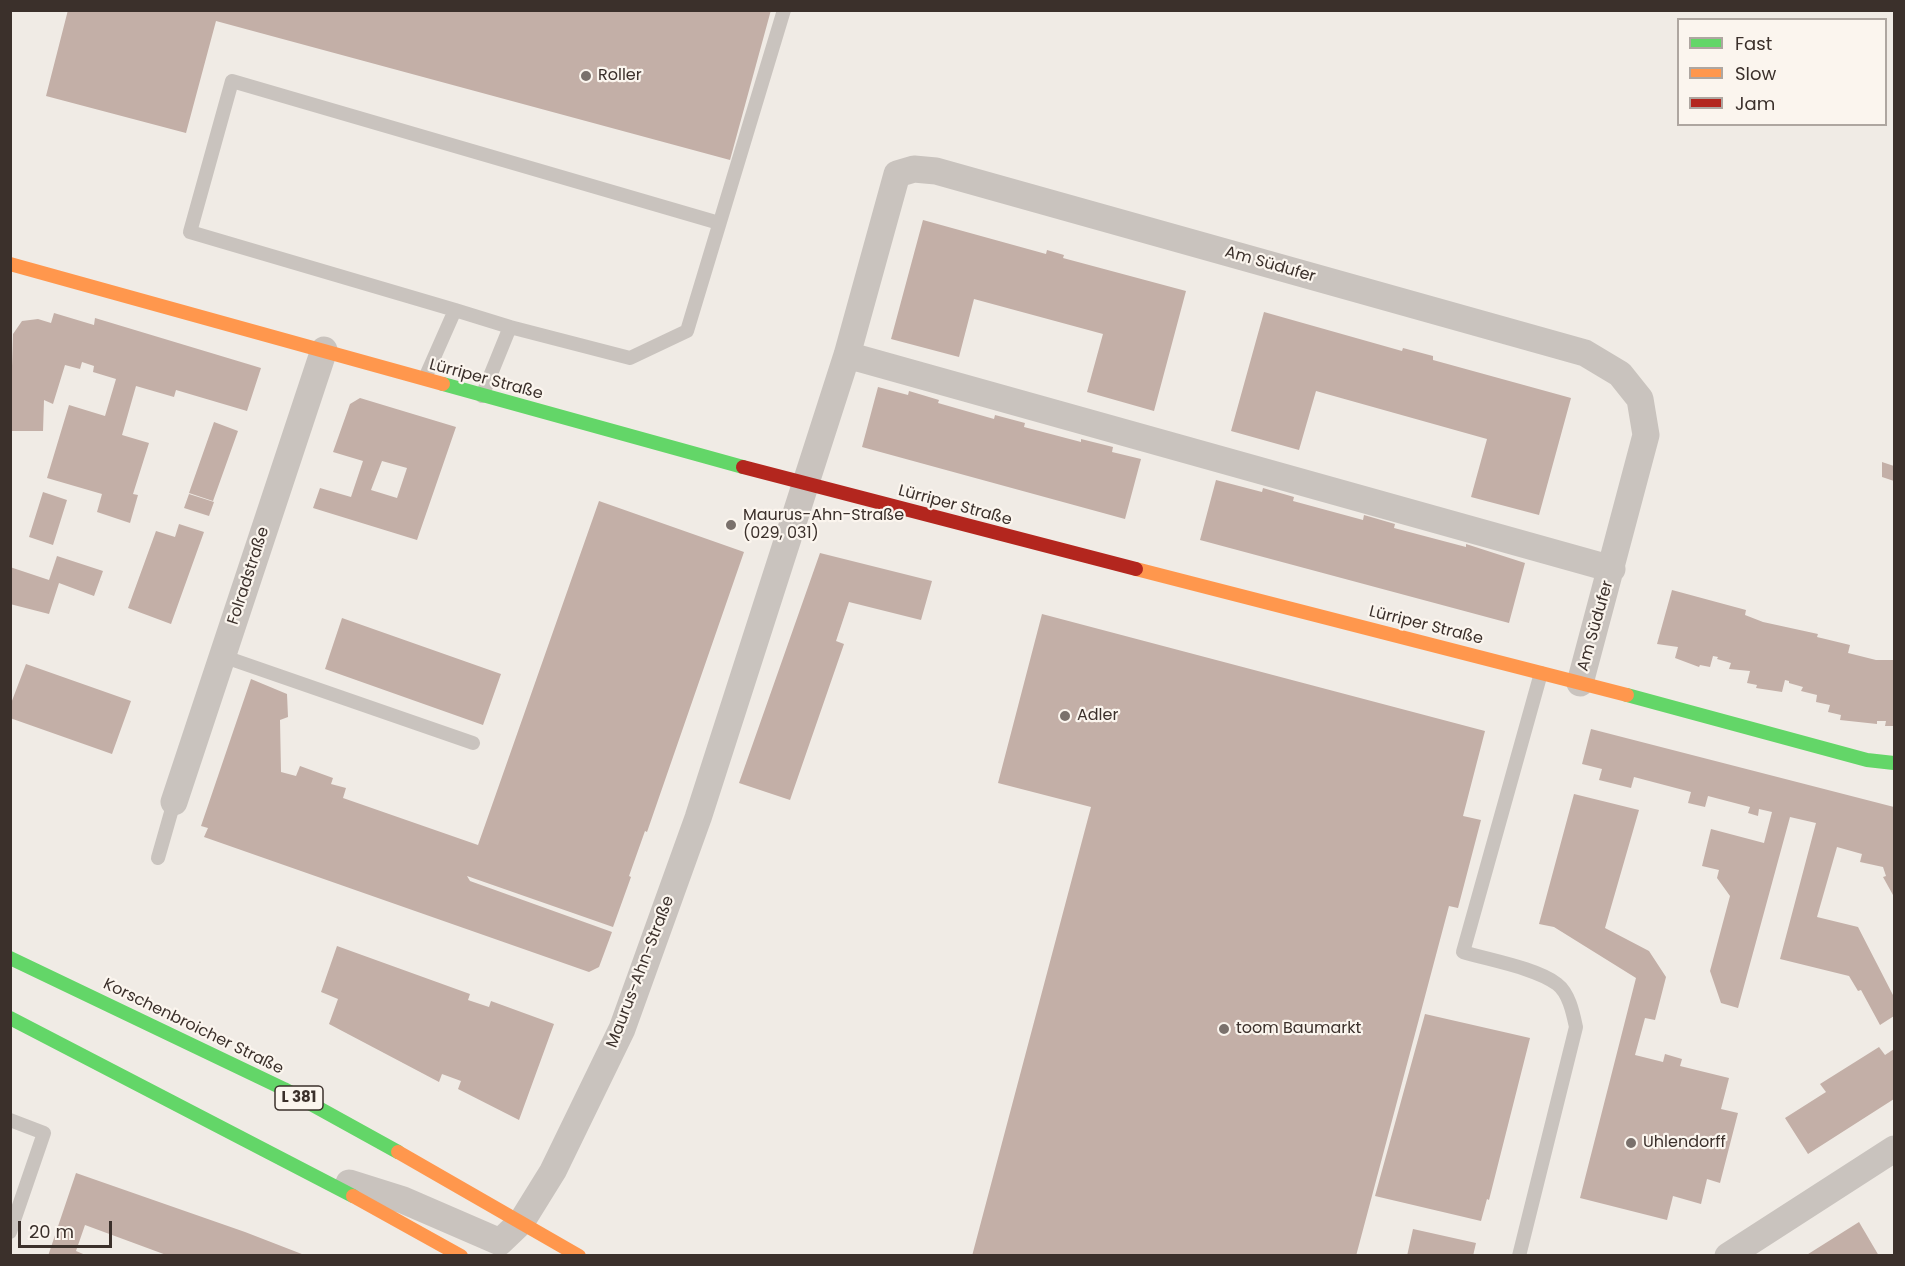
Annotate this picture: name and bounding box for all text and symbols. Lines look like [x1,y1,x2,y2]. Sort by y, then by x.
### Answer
legend [1677,18,1887,126]
text: Fast [1735,31,1772,56]
text: Slow [1735,61,1776,86]
place label: Roller [598,66,642,86]
marker: Roller [579,69,593,83]
text: Jam [1735,91,1775,116]
street label: Am Südufer [1222,243,1318,287]
street label: Lürriper Straße [427,356,545,404]
street label: Lürriper Straße [896,482,1014,530]
place label: Maurus-Ahn-Straße (029, 031) [743,506,904,544]
marker: Maurus-Ahn-Straße (029, 031) [724,518,738,532]
street label: Folradstraße [224,525,274,627]
street label: Am Südufer [1574,578,1618,674]
street label: Lürriper Straße [1367,603,1485,649]
place label: Adler [1077,706,1118,726]
marker: Adler [1058,709,1072,723]
street label: Maurus-Ahn-Straße [603,893,679,1051]
street label: Korschenbroicher Straße [100,975,286,1079]
place label: toom Baumarkt [1236,1019,1361,1039]
marker: toom Baumarkt [1217,1022,1231,1036]
road number: L 381 [275,1086,323,1110]
place label: Uhlendorff [1643,1133,1726,1153]
marker: Uhlendorff [1624,1136,1638,1150]
scale bar [21,1209,116,1247]
text: 20 m [29,1219,74,1244]

